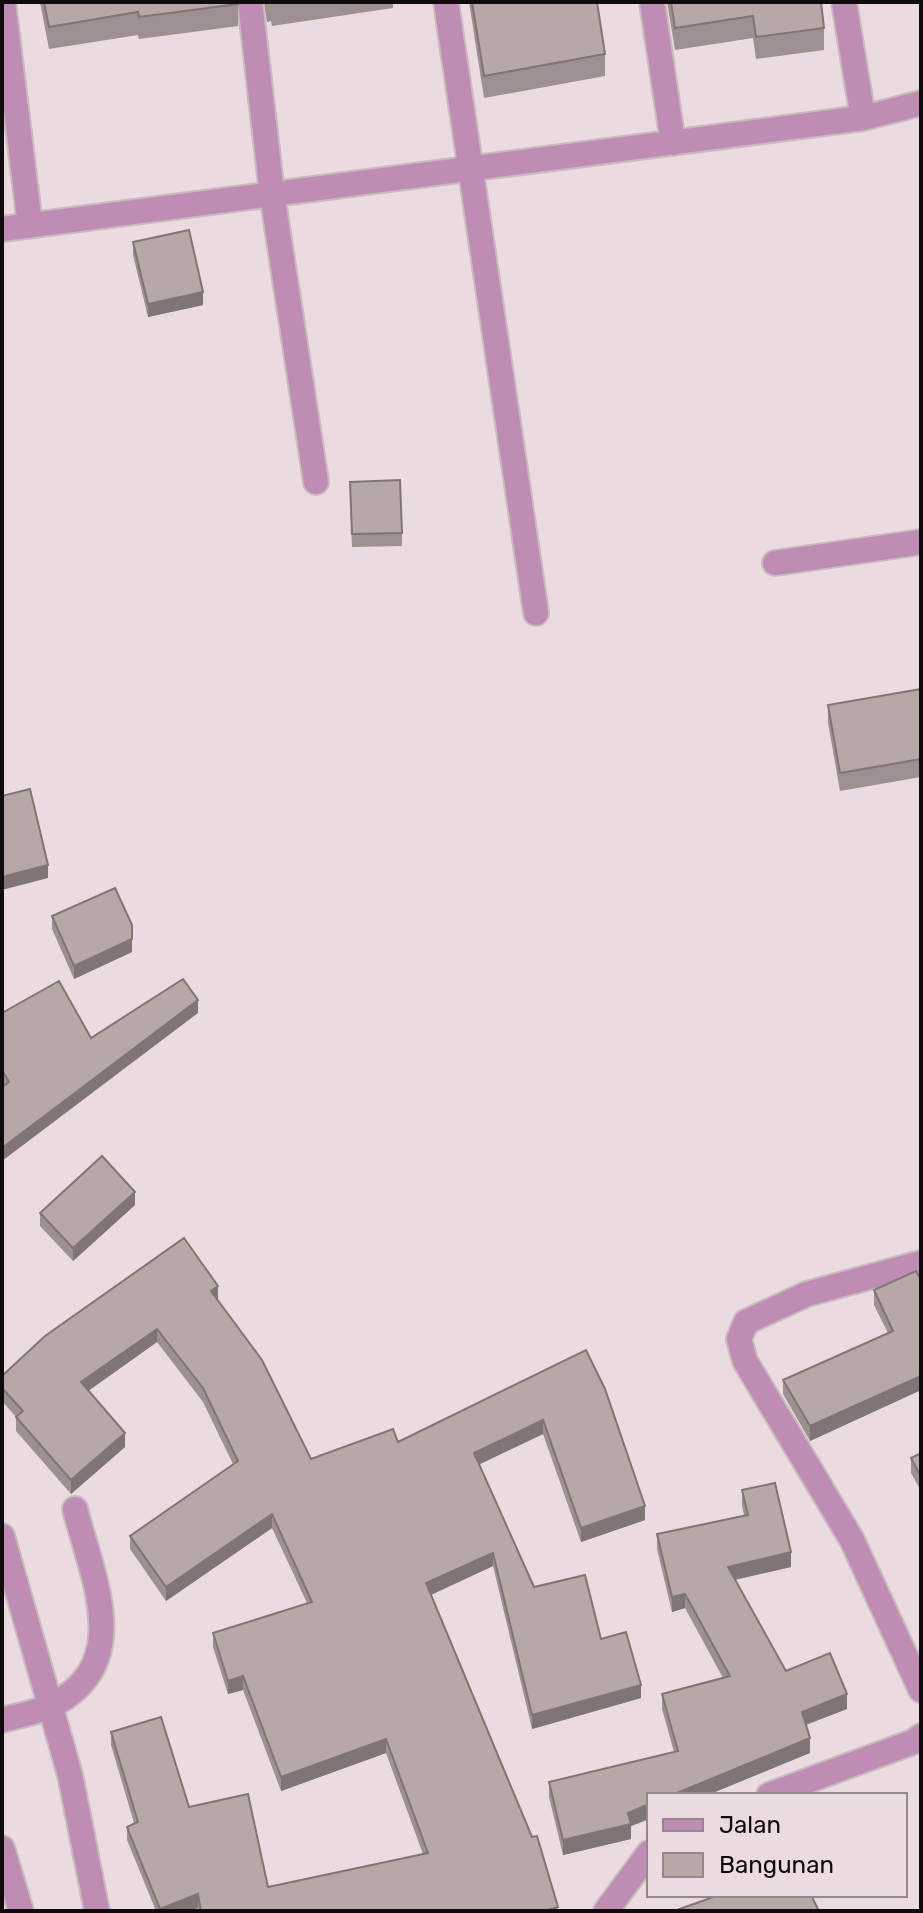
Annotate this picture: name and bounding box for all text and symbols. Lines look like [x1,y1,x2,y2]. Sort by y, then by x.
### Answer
legend [647,1793,907,1897]
text: Jalan [719,1811,781,1839]
text: Bangunan [719,1851,834,1879]

